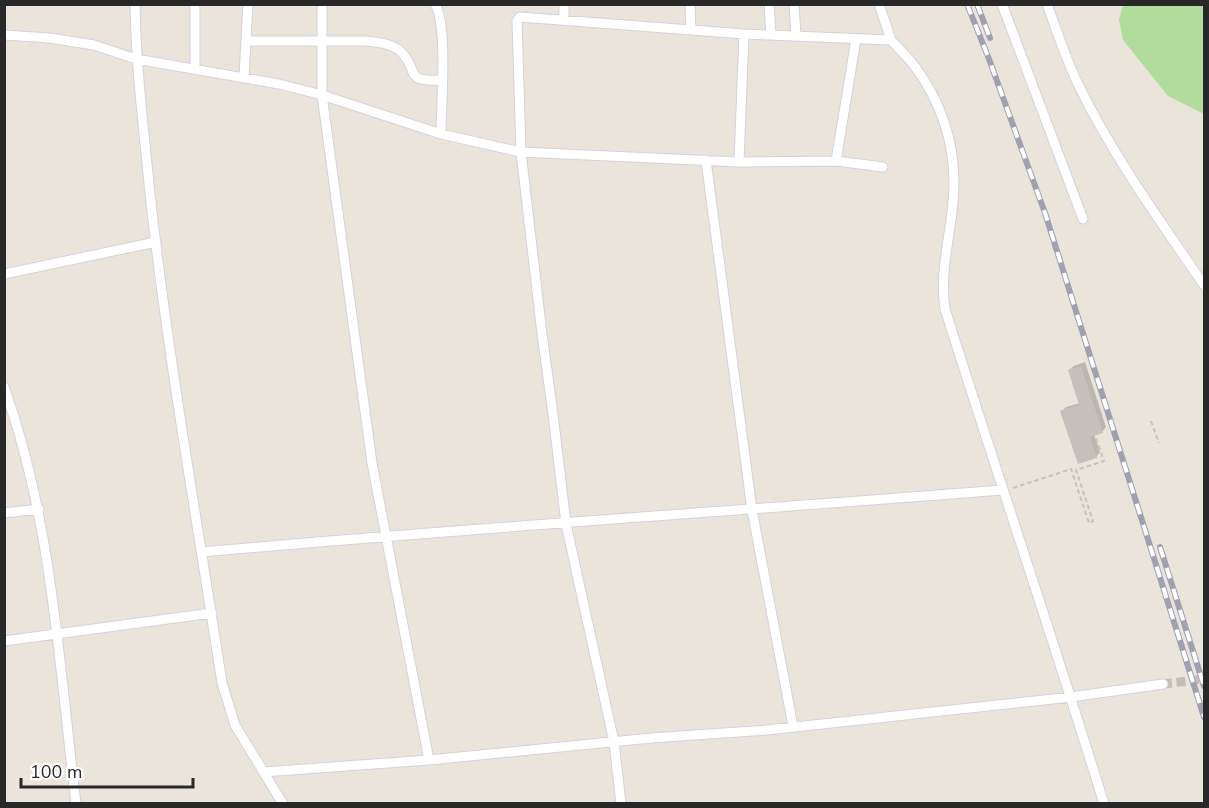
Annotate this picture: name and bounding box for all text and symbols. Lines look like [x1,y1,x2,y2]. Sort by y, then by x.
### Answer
scale bar [21,751,194,789]
text: 100 m [30,760,82,784]

